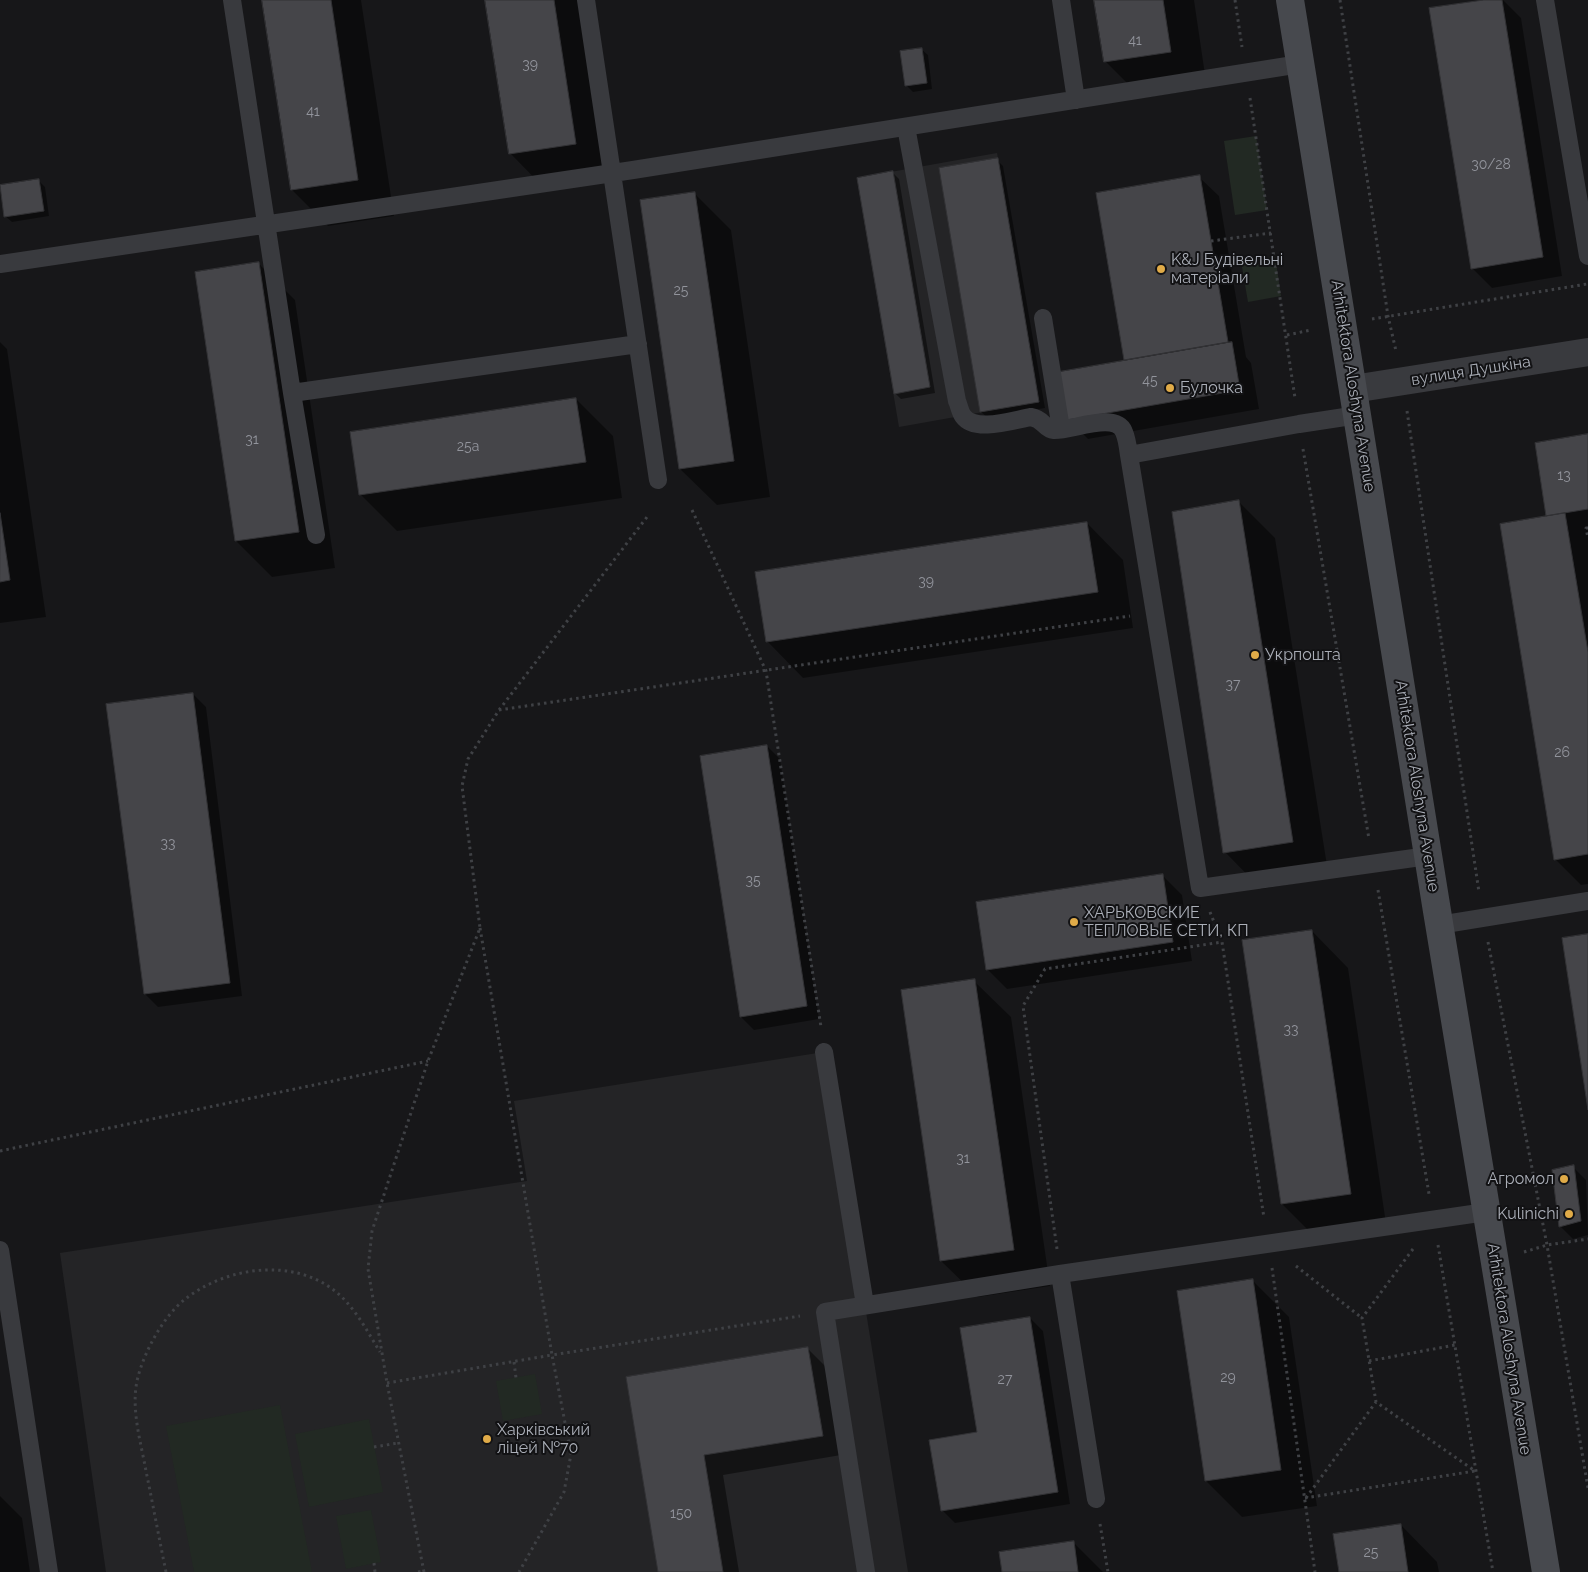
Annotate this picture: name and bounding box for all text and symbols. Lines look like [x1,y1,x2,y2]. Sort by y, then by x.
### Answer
house number: 41 [1128,33,1142,49]
house number: 39 [522,57,538,73]
house number: 41 [306,104,320,120]
house number: 30/28 [1471,157,1511,173]
place label: K&J Будівельні матеріали [1171,250,1283,288]
marker: K&J Будівельні матеріали [1155,263,1167,275]
street label: Arhitektora Aloshyna Avenue [1327,279,1379,493]
house number: 25 [674,283,688,299]
street label: вулиця Душкіна [1410,352,1532,390]
house number: 45 [1142,373,1158,389]
place label: Булочка [1180,378,1243,398]
marker: Булочка [1164,382,1176,394]
house number: 31 [245,432,259,448]
house number: 25а [457,439,479,455]
house number: 13 [1557,468,1571,484]
house number: 39 [918,574,934,590]
place label: Укрпошта [1265,645,1341,665]
marker: Укрпошта [1249,649,1261,661]
house number: 37 [1226,677,1240,693]
street label: Arhitektora Aloshyna Avenue [1391,679,1443,893]
house number: 26 [1554,745,1570,761]
house number: 33 [161,836,175,852]
house number: 35 [745,873,761,889]
place label: ХАРЬКОВСКИЕ ТЕПЛОВЫЕ СЕТИ, КП [1084,903,1249,941]
marker: ХАРЬКОВСКИЕ ТЕПЛОВЫЕ СЕТИ, КП [1068,916,1080,928]
house number: 33 [1284,1022,1298,1038]
house number: 31 [956,1151,970,1167]
place label: Агромол [1487,1169,1554,1189]
marker: Агромол [1558,1173,1570,1185]
place label: Kulinichi [1497,1204,1559,1224]
marker: Kulinichi [1563,1208,1575,1220]
street label: Arhitektora Aloshyna Avenue [1483,1242,1535,1456]
house number: 29 [1220,1370,1236,1386]
house number: 27 [998,1372,1012,1388]
place label: Харківський ліцей №70 [497,1420,590,1458]
marker: Харківський ліцей №70 [481,1433,493,1445]
house number: 150 [670,1506,692,1522]
house number: 25 [1364,1545,1378,1561]

